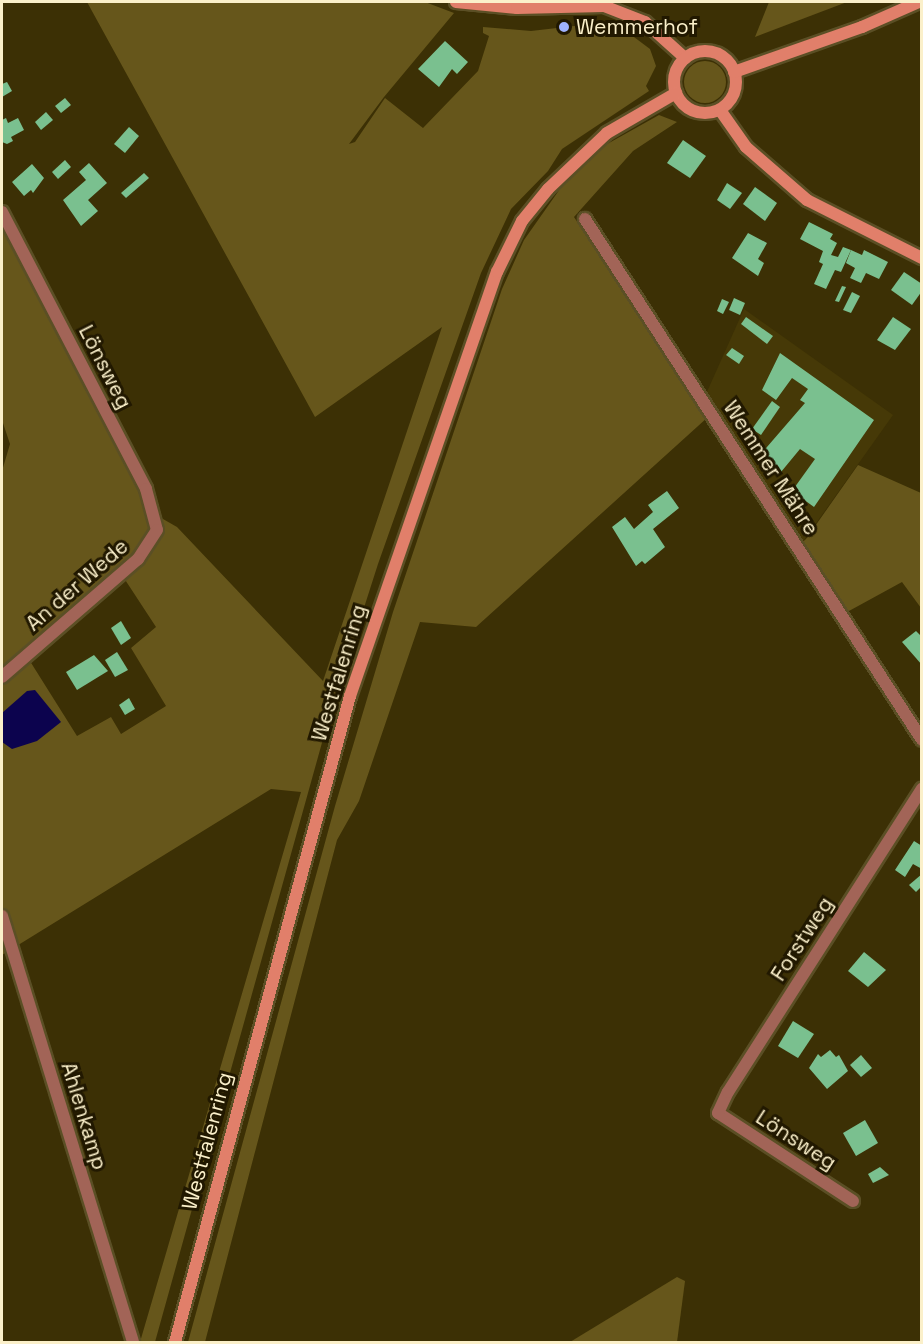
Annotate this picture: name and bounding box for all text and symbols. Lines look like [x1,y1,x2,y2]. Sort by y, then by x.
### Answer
place label: Wemmerhof [576,14,698,40]
marker: Wemmerhof [557,20,571,34]
street label: Lönsweg [73,321,137,413]
street label: Wemmer Mähre [718,396,824,540]
street label: An der Wede [21,534,133,636]
street label: Westfalenring [306,602,372,744]
street label: Forstweg [766,892,838,986]
street label: Ahlenkamp [56,1059,112,1173]
street label: Westfalenring [177,1069,237,1213]
street label: Lönsweg [751,1105,841,1175]

